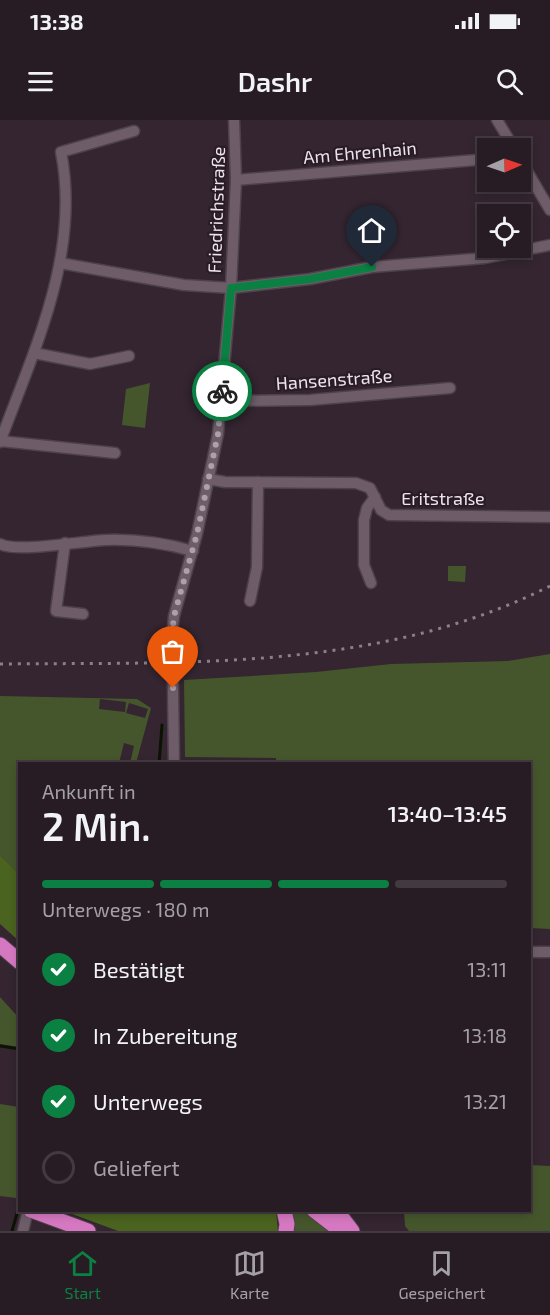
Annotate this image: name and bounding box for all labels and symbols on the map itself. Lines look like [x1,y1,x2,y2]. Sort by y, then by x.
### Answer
street label: Am Ehrenhain [302,136,418,168]
north arrow [477,138,531,192]
street label: Friedrichstraße [203,146,229,274]
pin [346,205,397,267]
courier [192,361,252,421]
street label: Hansenstraße [275,364,393,394]
street label: Eritstraße [401,487,485,509]
pin [147,626,198,688]

